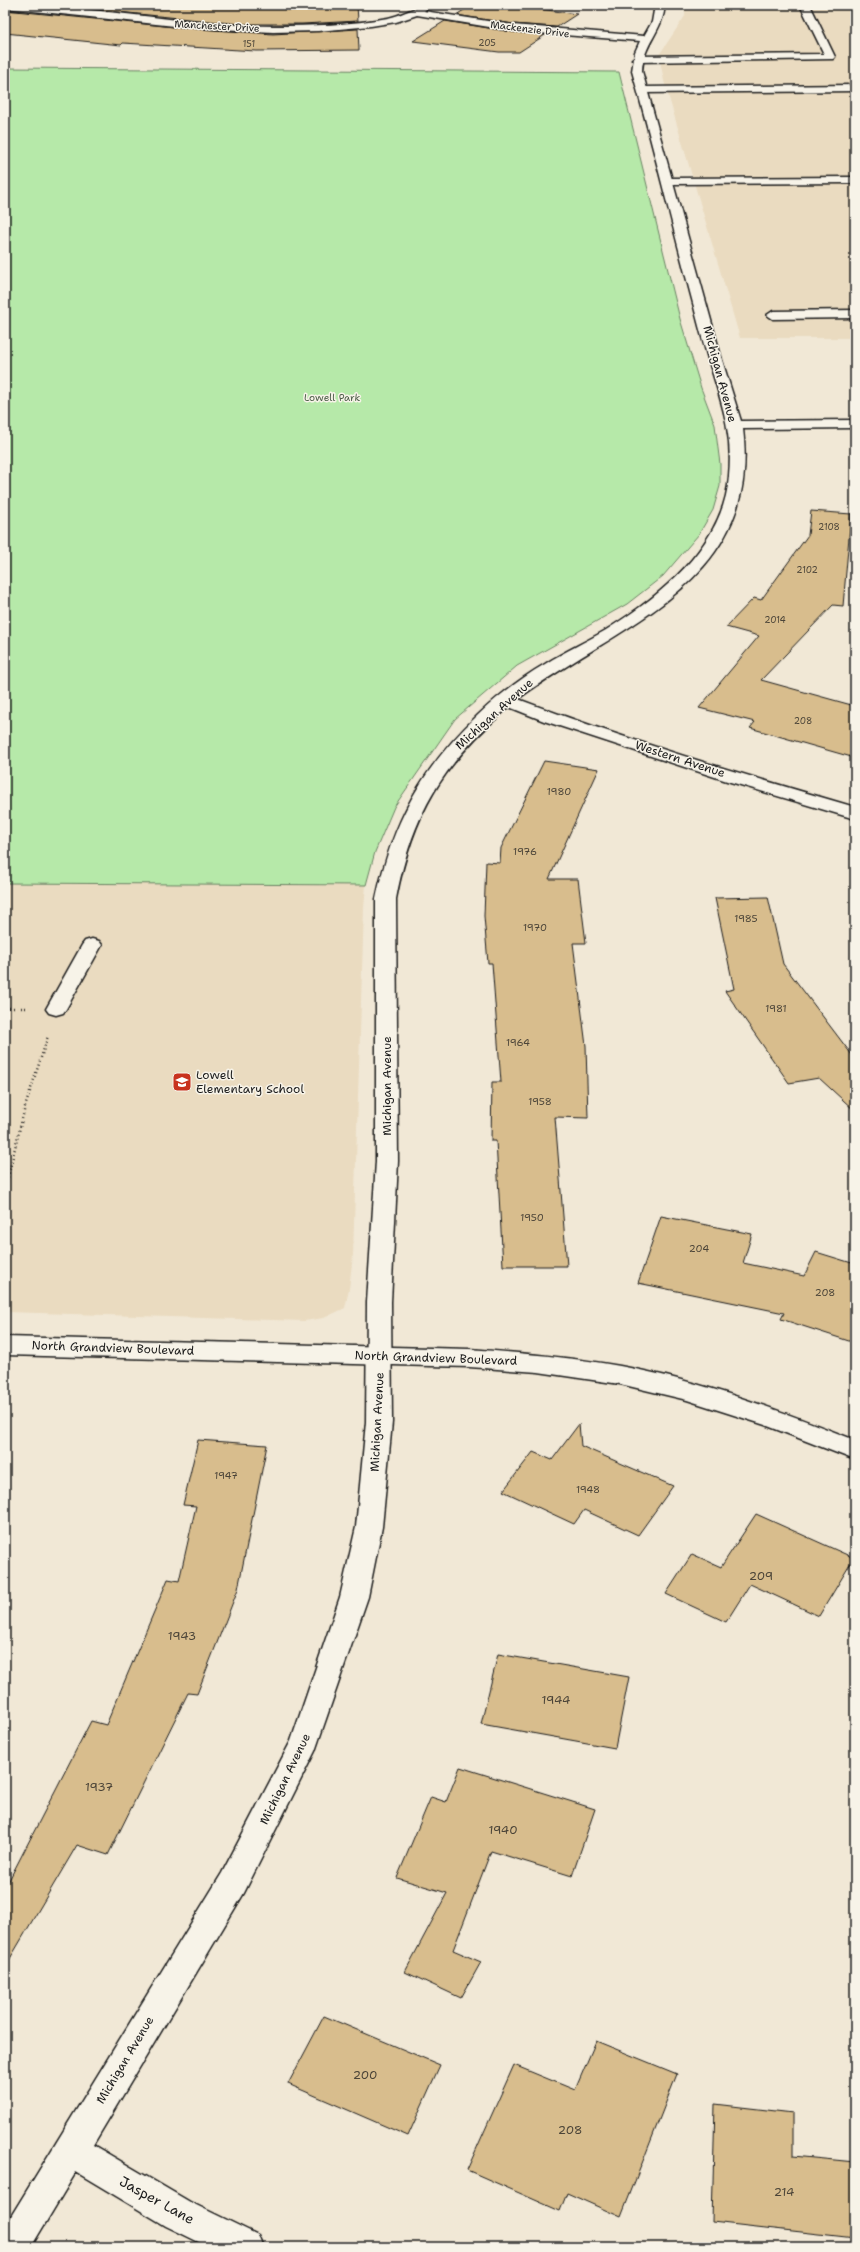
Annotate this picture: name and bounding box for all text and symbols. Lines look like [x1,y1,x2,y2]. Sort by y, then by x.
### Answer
street label: Manchester Drive [174,17,260,35]
street label: Mackenzie Drive [490,18,571,40]
house number: 205 [478,37,496,49]
house number: 151 [243,38,255,50]
street label: Michigan Avenue [699,324,741,424]
park label: Lowell Park [304,391,360,404]
house number: 2108 [818,521,840,533]
house number: 2102 [796,564,818,576]
house number: 2014 [764,614,786,626]
street label: Michigan Avenue [452,675,537,753]
house number: 208 [794,715,812,727]
street label: Western Avenue [633,737,727,781]
house number: 1980 [547,785,571,798]
house number: 1976 [513,845,537,858]
house number: 1985 [734,912,758,925]
house number: 1970 [523,921,547,934]
house number: 1981 [765,1002,787,1015]
street label: Michigan Avenue [379,1036,395,1136]
house number: 1964 [506,1036,530,1049]
place label: Lowell Elementary School [196,1067,304,1097]
school or university icon: Lowell Elementary School [171,1071,193,1093]
house number: 1958 [528,1095,552,1108]
house number: 1950 [520,1211,544,1224]
house number: 204 [689,1242,709,1255]
house number: 208 [815,1286,835,1299]
street label: North Grandview Boulevard [31,1337,195,1359]
street label: North Grandview Boulevard [354,1347,518,1369]
street label: Michigan Avenue [366,1372,388,1472]
house number: 1947 [214,1469,238,1482]
house number: 1948 [576,1483,600,1496]
house number: 209 [749,1568,773,1584]
house number: 1943 [168,1628,196,1644]
house number: 1944 [542,1692,570,1708]
street label: Michigan Avenue [256,1731,314,1827]
house number: 1937 [85,1779,113,1795]
house number: 1940 [488,1822,518,1838]
street label: Michigan Avenue [92,2013,158,2107]
house number: 200 [353,2067,377,2083]
house number: 208 [558,2122,582,2138]
street label: Jasper Lane [116,2172,198,2228]
house number: 214 [774,2184,794,2200]

